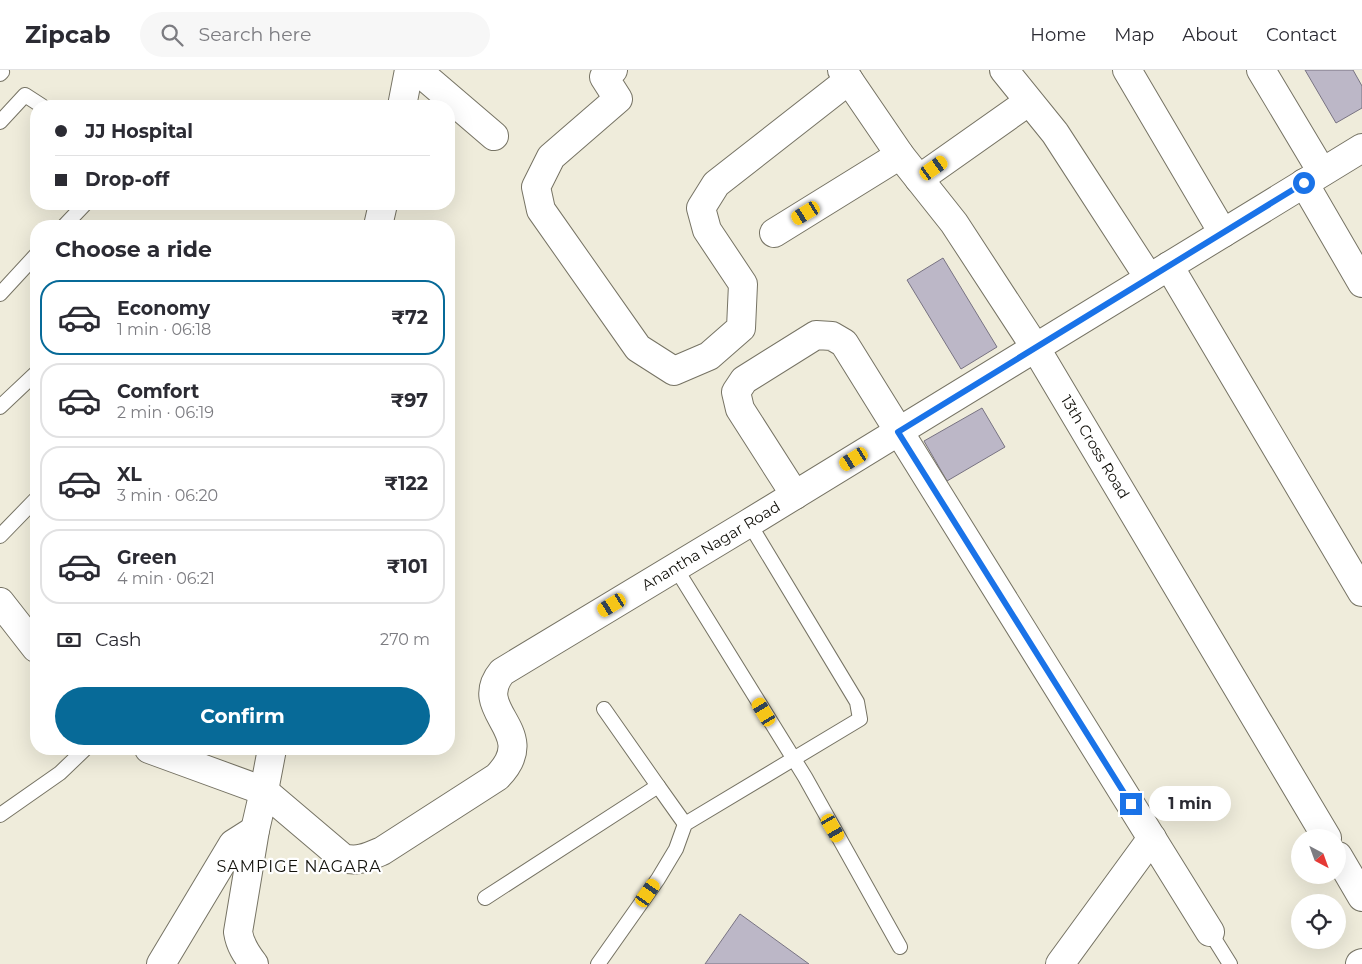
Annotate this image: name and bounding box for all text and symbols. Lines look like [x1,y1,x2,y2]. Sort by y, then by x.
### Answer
search box [140,12,490,57]
text: Zipcab [25,20,110,49]
icon: search [158,21,186,49]
text: Search here [198,23,311,46]
text: Home [1030,24,1086,46]
text: Map [1114,24,1154,46]
text: About [1182,24,1238,46]
text: Contact [1266,24,1337,46]
text: JJ Hospital [85,120,193,143]
car [917,153,950,183]
text: Drop-off [85,168,169,191]
route start [1293,172,1315,194]
car [789,199,822,227]
text: Choose a ride [55,236,212,263]
icon: car [57,295,102,340]
text: Economy [117,297,210,320]
text: ₹72 [391,306,428,329]
text: 1 min · 06:18 [117,320,211,339]
icon: car [57,378,102,423]
text: Comfort [117,380,199,403]
text: ₹97 [390,389,428,412]
street label: 13th Cross Road [1057,391,1134,502]
text: 2 min · 06:19 [117,403,214,422]
car [837,445,870,473]
icon: car [57,461,102,506]
text: XL [117,463,142,486]
text: ₹122 [384,472,428,495]
text: 3 min · 06:20 [117,486,218,505]
street label: Anantha Nagar Road [638,497,783,594]
icon: car [57,544,102,589]
text: Green [117,546,177,569]
text: ₹101 [386,555,428,578]
text: 4 min · 06:21 [117,569,215,588]
car [595,591,628,619]
icon: cash [55,626,83,654]
text: Cash [95,628,142,651]
text: 270 m [380,630,430,649]
button: Confirm [55,687,430,745]
car [749,695,778,729]
callout: 1 min [1148,786,1231,822]
route end [1120,793,1142,815]
text: 1 min [1168,794,1212,813]
car [819,811,846,845]
north arrow [1291,829,1346,884]
map controls [1291,829,1346,949]
district label: SAMPIGE NAGARA [216,857,382,876]
car [633,876,662,910]
button: locate [1291,894,1346,949]

